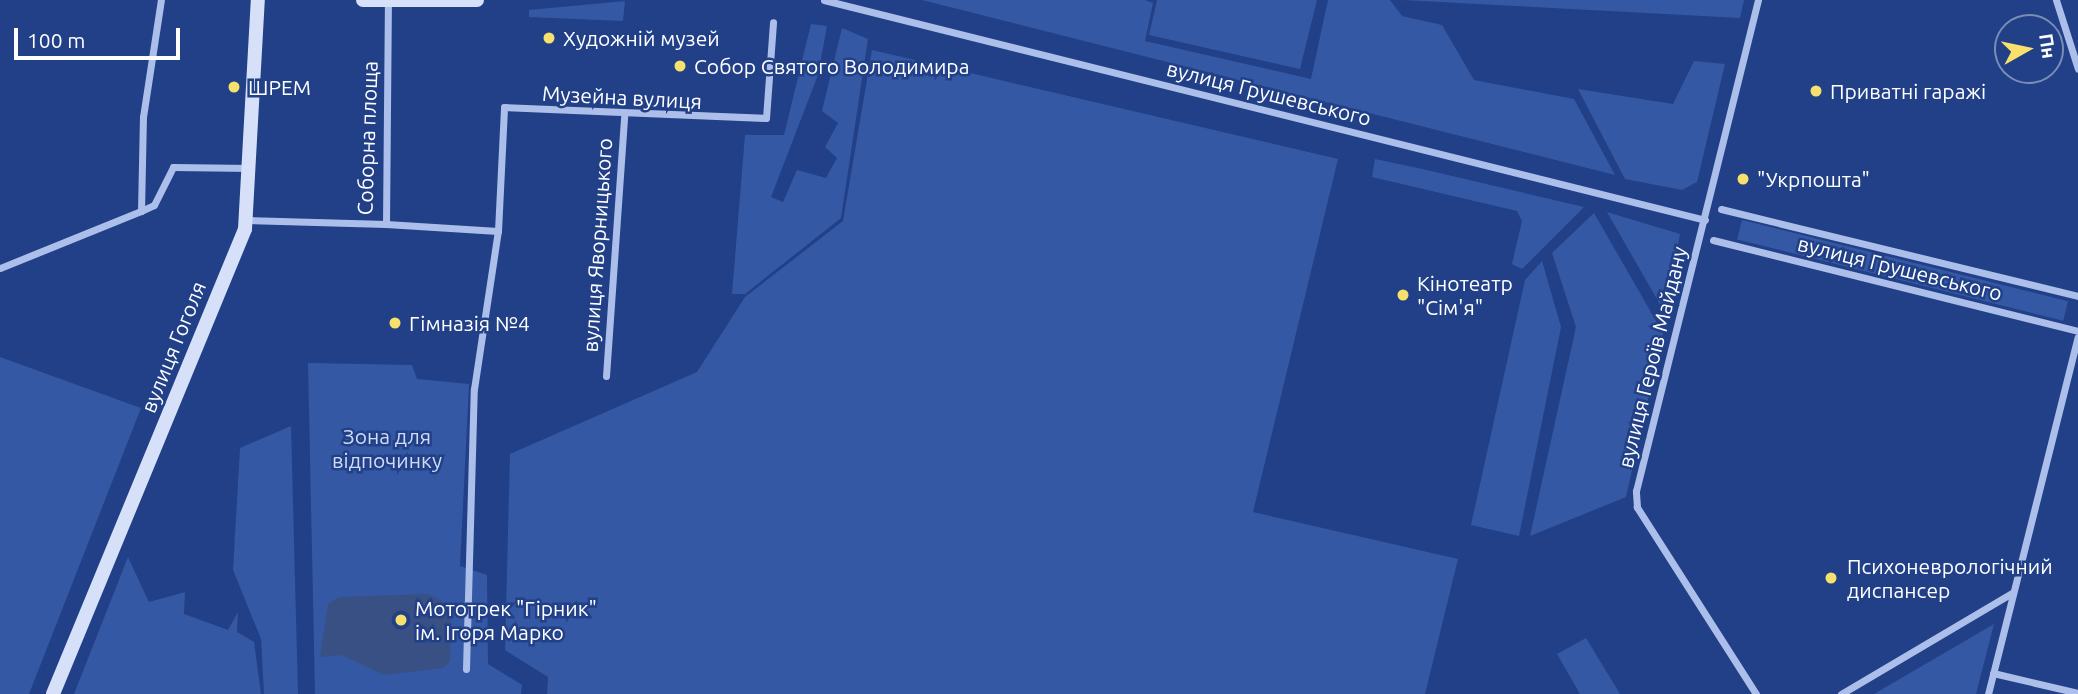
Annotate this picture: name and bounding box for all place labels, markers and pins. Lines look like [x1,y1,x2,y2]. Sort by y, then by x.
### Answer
place label: Художній музей [563,25,720,51]
marker: Художній музей [541,30,557,46]
place label: Собор Святого Володимира [694,53,969,79]
marker: Собор Святого Володимира [672,58,688,74]
place label: ШРЕМ [248,74,311,100]
place label: Приватні гаражі [1830,78,1986,104]
marker: ШРЕМ [226,79,242,95]
marker: Приватні гаражі [1808,83,1824,99]
place label: "Укрпошта" [1757,166,1870,192]
marker: "Укрпошта" [1735,171,1751,187]
place label: Кінотеатр "Сім'я" [1417,270,1513,320]
marker: Кінотеатр "Сім'я" [1395,287,1411,303]
place label: Гімназія №4 [409,310,530,336]
marker: Гімназія №4 [387,315,403,331]
place label: Психоневрологічний диспансер [1847,553,2053,603]
marker: Психоневрологічний диспансер [1821,568,1841,588]
place label: Мототрек "Гірник" ім. Ігоря Марко [415,595,597,645]
marker: Мототрек "Гірник" ім. Ігоря Марко [393,612,409,628]

